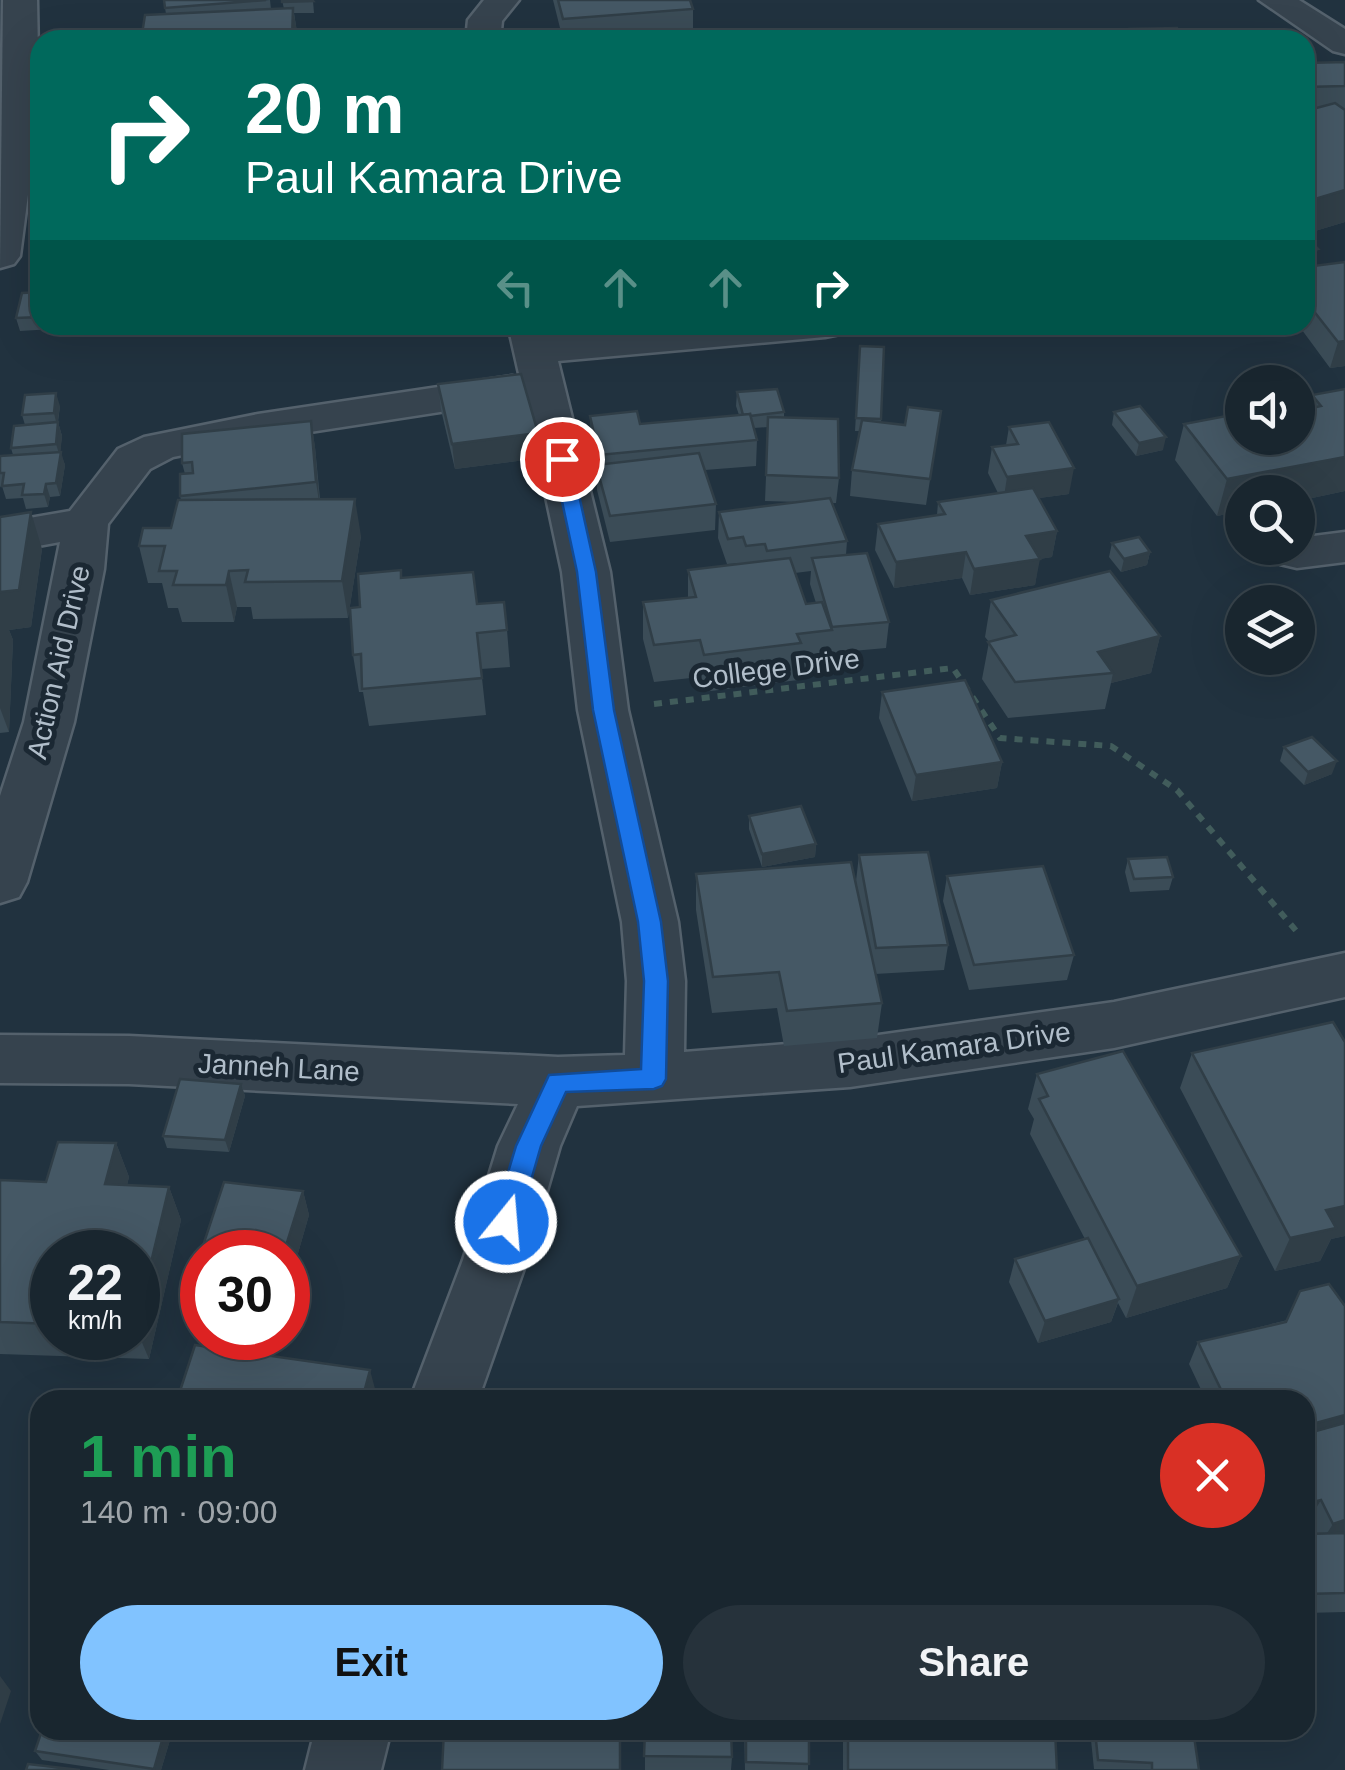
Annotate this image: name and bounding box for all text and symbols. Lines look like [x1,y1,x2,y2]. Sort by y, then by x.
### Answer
icon: right [80,70,210,200]
text: 20 m [245,70,405,148]
text: Paul Kamara Drive [245,152,623,203]
icon: left [488,260,543,315]
icon: ahead [593,260,648,315]
icon: ahead [698,260,753,315]
icon: right [803,260,858,315]
map controls [1225,365,1315,675]
button: sound [1225,365,1315,455]
pin [520,417,605,502]
icon: arrive [535,432,590,487]
button: search [1225,475,1315,565]
street label: Action Aid Drive [21,562,96,762]
button: layers [1225,585,1315,675]
street label: College Drive [691,643,861,694]
street label: Paul Kamara Drive [836,1016,1073,1079]
street label: Janneh Lane [197,1048,361,1087]
position arrow [454,1170,558,1274]
speed limit sign: 30 [180,1230,310,1360]
text: 22 [67,1255,123,1311]
text: km/h [68,1306,122,1334]
text: 1 min [80,1423,237,1490]
button: close [1160,1423,1265,1528]
text: 140 m · 09:00 [80,1494,277,1530]
button: Exit [80,1605,663,1720]
button: Share [683,1605,1265,1720]

